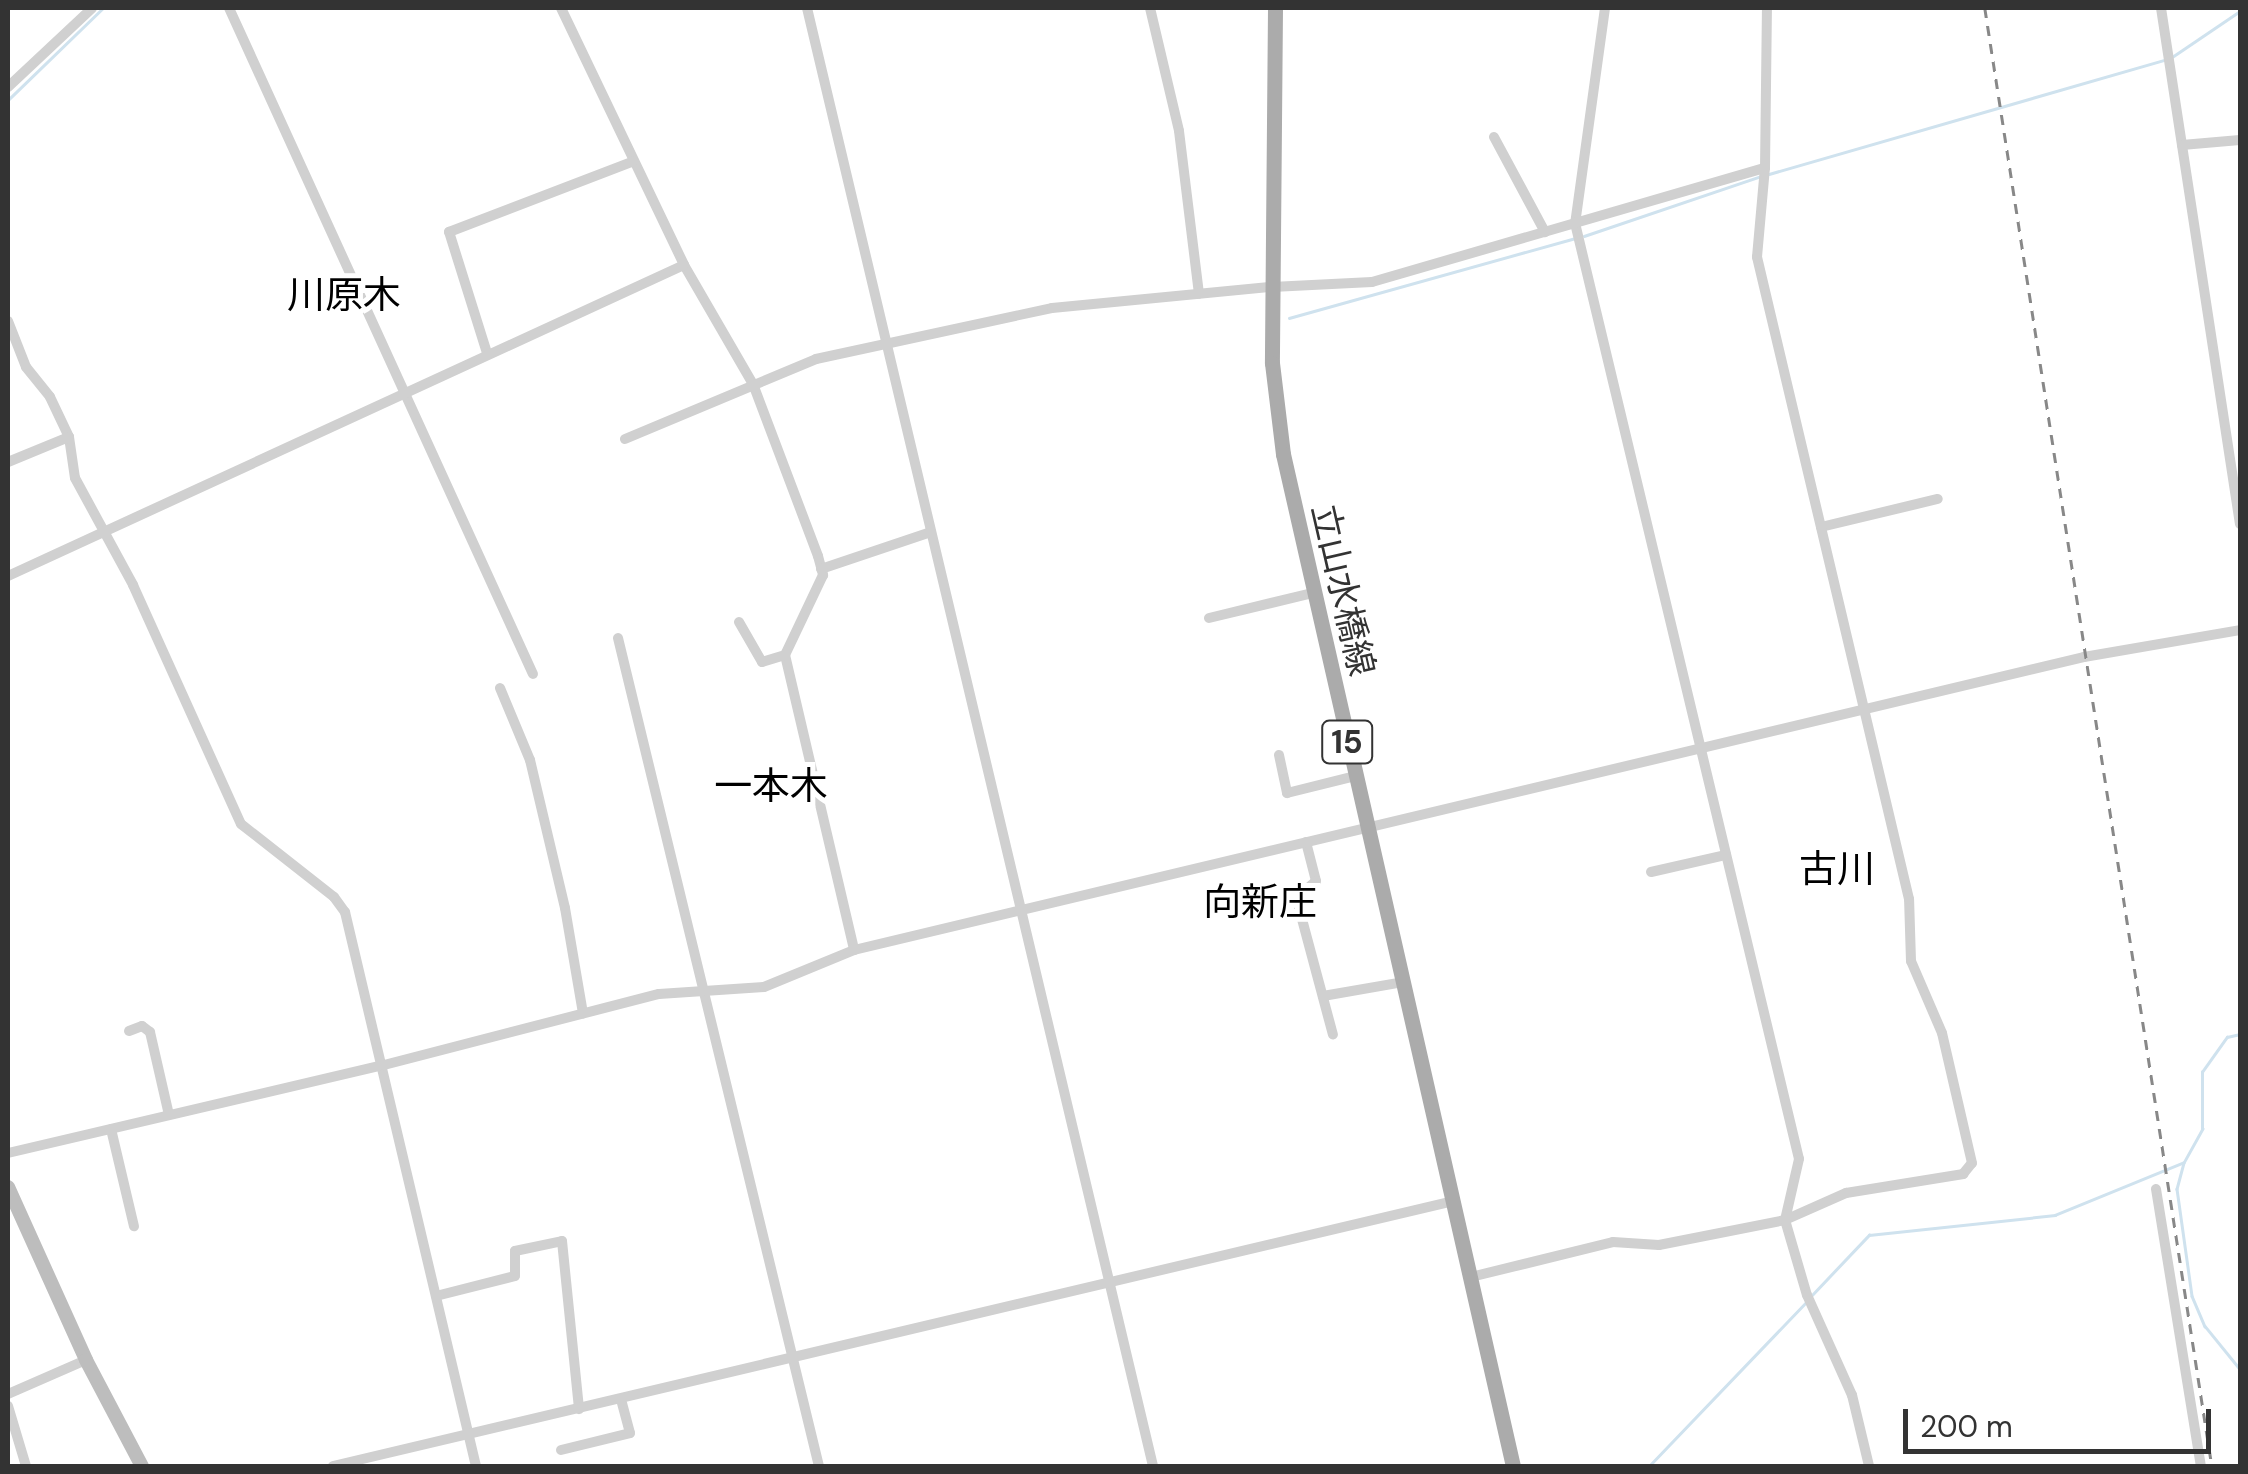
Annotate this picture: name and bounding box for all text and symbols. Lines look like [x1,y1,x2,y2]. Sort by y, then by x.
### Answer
district label: 川原木 [287,273,401,319]
street label: 立山水橋線 [1303,500,1383,680]
road number: 15 [1320,715,1374,769]
district label: 一本木 [714,764,828,810]
district label: 古川 [1799,847,1875,893]
district label: 向新庄 [1203,880,1317,926]
scale bar [1908,1389,2216,1451]
text: 200 m [1920,1407,2013,1446]

